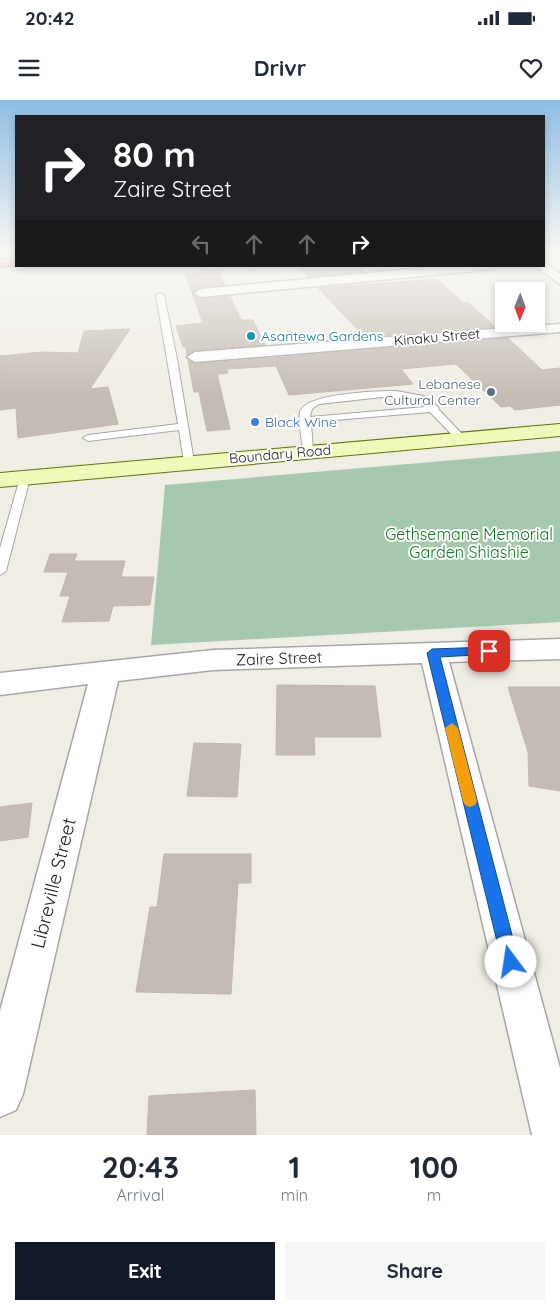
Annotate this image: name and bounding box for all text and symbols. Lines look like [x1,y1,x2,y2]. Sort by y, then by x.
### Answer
text: 20:42 [25,6,75,30]
icon: menu [15,54,43,82]
text: Drivr [254,54,306,82]
icon: heart [517,54,545,82]
text: 80 m [113,132,196,176]
icon: right [30,135,95,200]
text: Zaire Street [113,175,232,203]
icon: left [187,230,215,258]
icon: ahead [240,230,268,258]
icon: ahead [293,230,321,258]
icon: right [346,230,374,258]
north arrow [495,282,545,332]
map controls [495,282,545,332]
street label: Kinaku Street [393,324,481,350]
place label: Asantewa Gardens [261,327,383,345]
marker: Asantewa Gardens [245,330,257,342]
place label: Lebanese Cultural Center [384,375,482,409]
marker: Lebanese Cultural Center [485,386,497,398]
place label: Black Wine [265,413,337,431]
marker: Black Wine [249,416,261,428]
street label: Boundary Road [228,441,332,467]
park label: Gethsemane Memorial Garden Shiashie [385,524,553,562]
pin [468,630,510,672]
icon: arrive [475,637,503,665]
street label: Zaire Street [235,646,323,670]
street label: Libreville Street [25,815,81,951]
position arrow [484,935,536,987]
text: 20:43 [102,1148,179,1186]
text: 1 [289,1148,300,1186]
text: 100 [410,1148,458,1186]
text: Arrival [116,1185,164,1205]
text: min [281,1185,308,1205]
text: m [427,1185,441,1205]
button: Exit [15,1242,275,1300]
button: Share [285,1242,545,1300]

